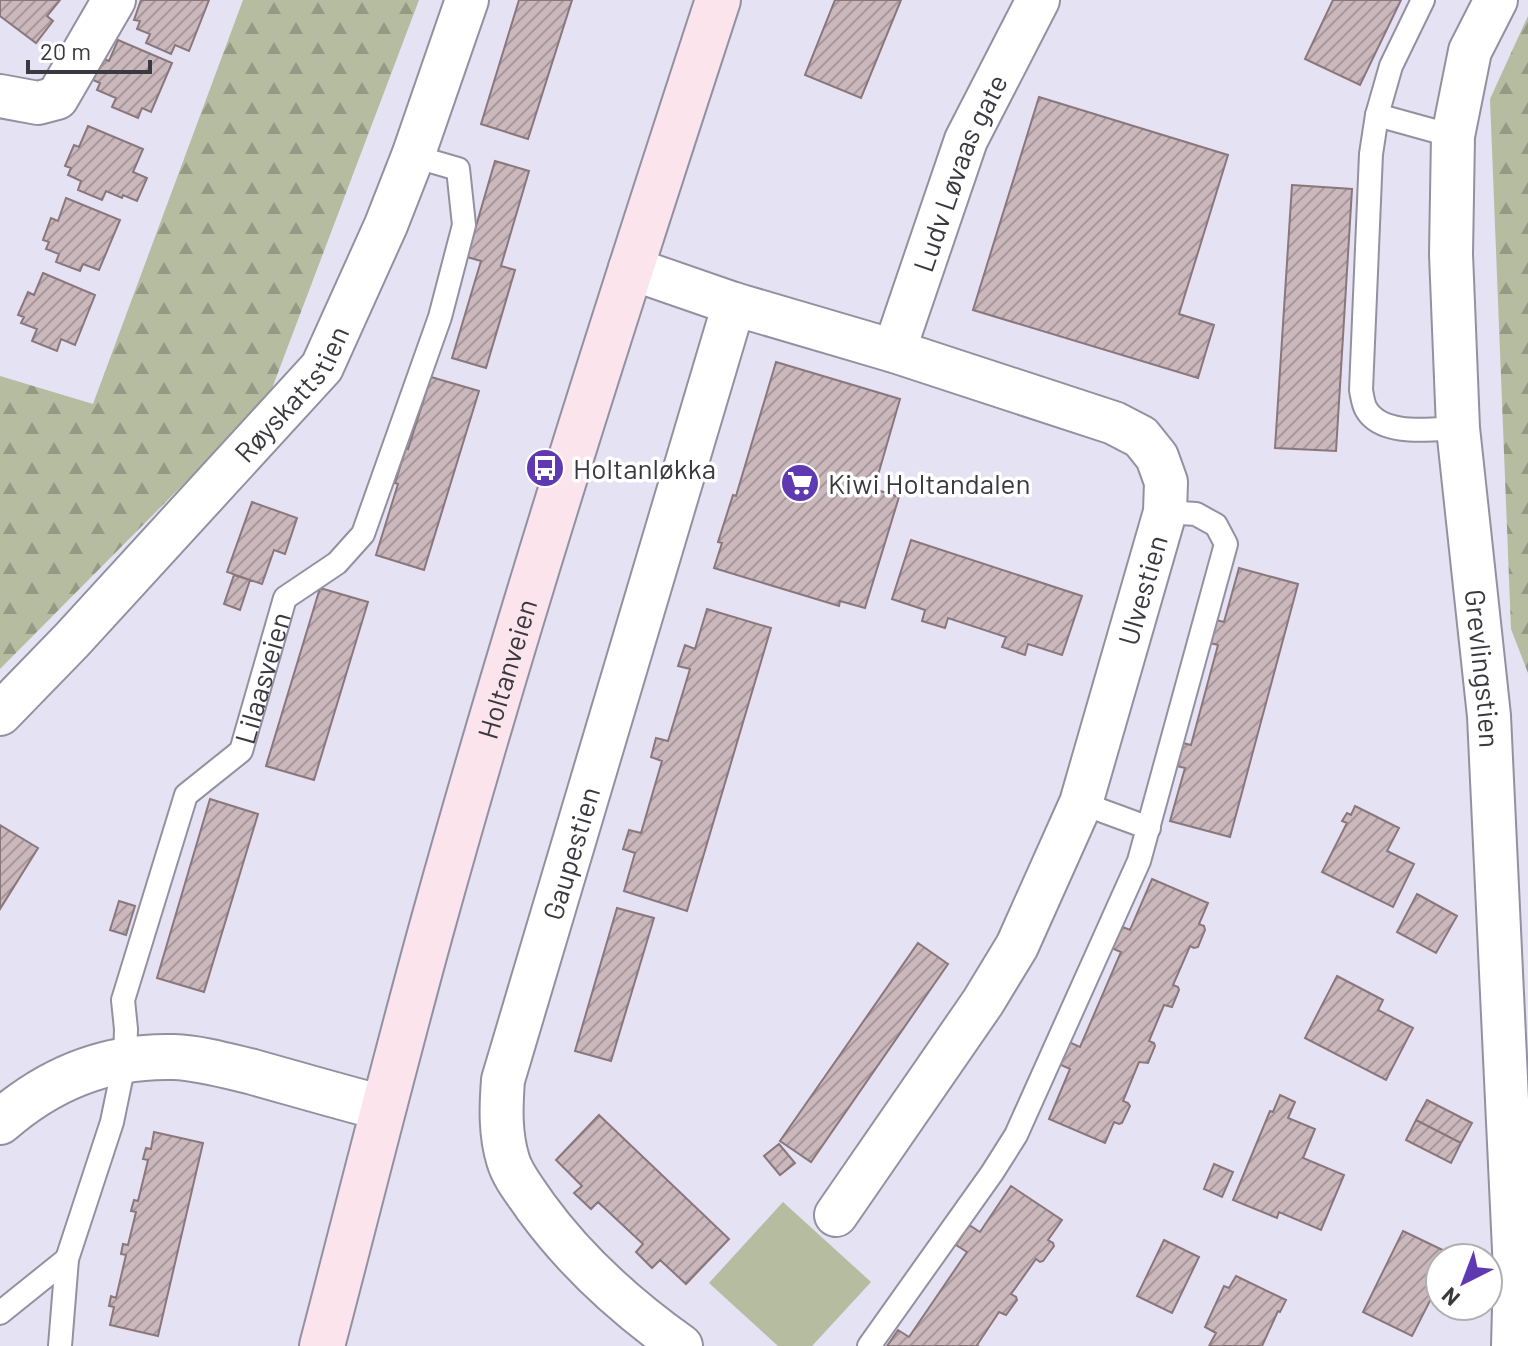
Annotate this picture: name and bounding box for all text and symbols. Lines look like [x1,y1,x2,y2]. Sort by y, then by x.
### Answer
scale bar [28,24,150,74]
text: 20 m [40,36,91,65]
street label: Ludv Løvaas gate [905,68,1014,276]
street label: Røyskattstien [227,320,355,469]
bus stop icon: Holtanløkka [524,447,566,489]
place label: Holtanløkka [573,451,716,485]
supermarket icon: Kiwi Holtandalen [779,462,821,504]
place label: Kiwi Holtandalen [828,466,1031,500]
street label: Ulvestien [1110,531,1174,649]
street label: Grevlingstien [1458,587,1507,749]
street label: Holtanveien [470,595,543,743]
street label: Lilaasveien [227,608,297,748]
street label: Gaupestien [535,783,606,924]
north arrow [1424,1242,1504,1322]
text: N [1436,1283,1464,1312]

